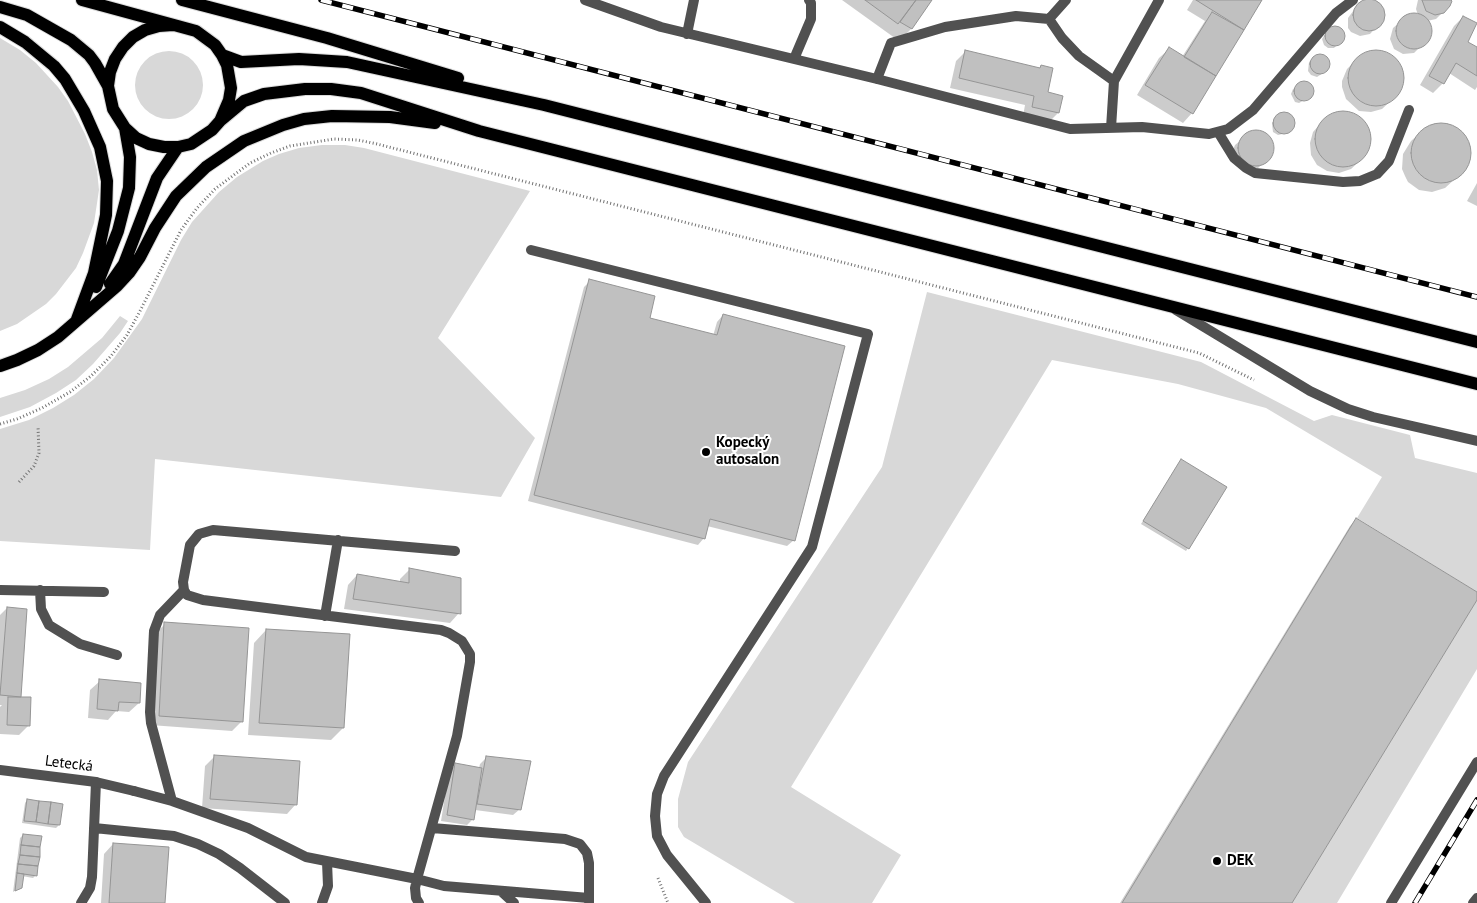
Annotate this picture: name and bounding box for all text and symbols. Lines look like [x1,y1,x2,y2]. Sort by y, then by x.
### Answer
place label: Kopecký autosalon [716,434,779,469]
marker: Kopecký autosalon [700,446,712,458]
street label: Letecká [44,752,94,776]
place label: DEK [1227,852,1254,870]
marker: DEK [1211,855,1223,867]

